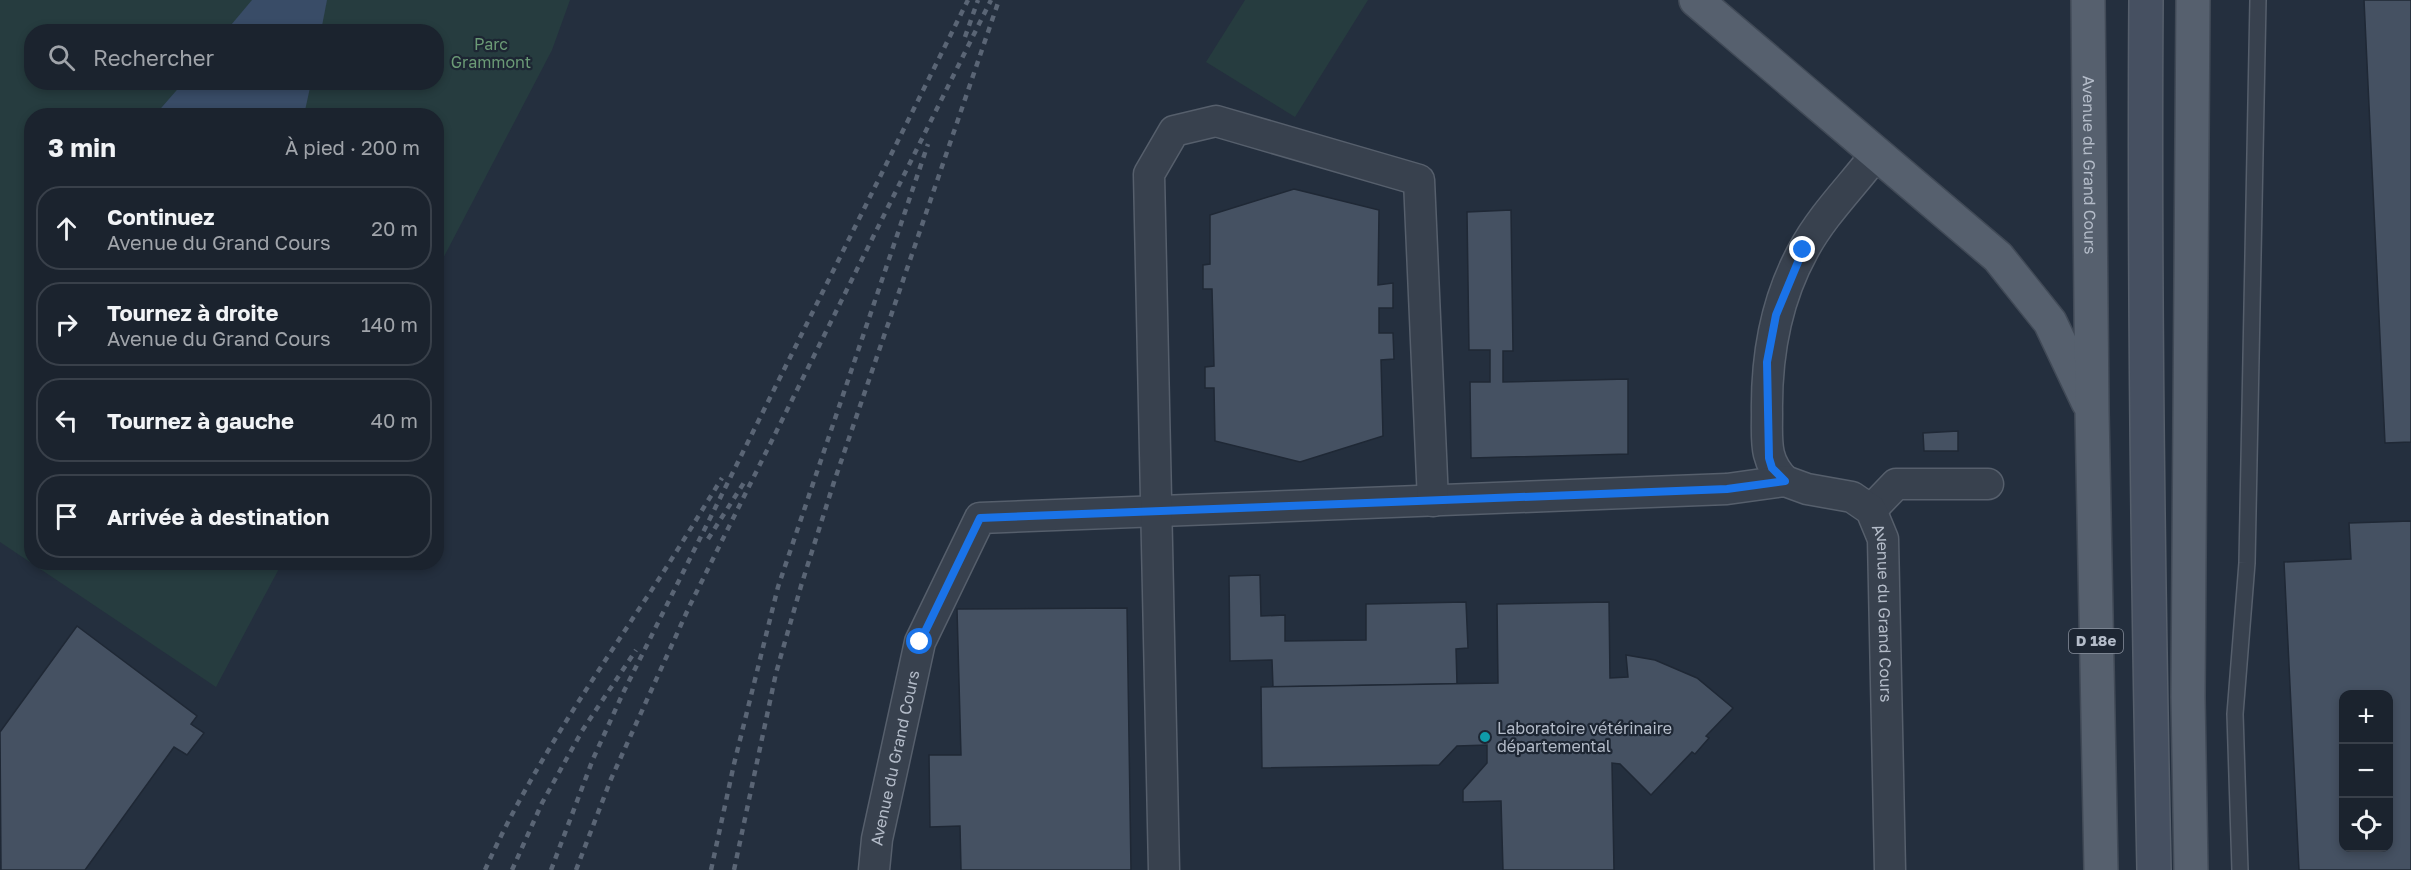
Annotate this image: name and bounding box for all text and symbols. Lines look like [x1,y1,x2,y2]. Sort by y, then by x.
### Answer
search box [24,24,444,90]
park label: Parc Grammont [451,34,531,72]
icon: search [45,41,78,74]
text: Rechercher [93,44,214,71]
street label: Avenue du Grand Cours [2079,75,2100,255]
text: 3 min [48,132,116,163]
text: À pied · 200 m [285,135,420,159]
text: Continuez [107,203,214,230]
icon: ahead [50,212,83,245]
text: 20 m [371,216,418,240]
text: Avenue du Grand Cours [107,230,331,254]
route end [1789,236,1815,262]
text: Tournez à droite [107,299,278,326]
icon: right [50,308,83,341]
text: 140 m [361,312,418,336]
text: Avenue du Grand Cours [107,326,331,350]
icon: left [50,404,83,437]
text: Tournez à gauche [107,407,294,434]
text: 40 m [371,408,418,432]
icon: arrive [50,500,83,533]
text: Arrivée à destination [107,503,329,530]
street label: Avenue du Grand Cours [1868,521,1896,703]
route start [906,628,932,654]
road number: D 18e [2069,629,2123,653]
street label: Avenue du Grand Cours [866,668,924,847]
map controls [2339,690,2393,852]
button: + [2339,690,2393,744]
place label: Laboratoire vétérinaire départemental [1497,718,1672,756]
marker: Laboratoire vétérinaire départemental [1478,730,1492,744]
button: − [2339,744,2393,798]
button: locate [2339,798,2393,852]

